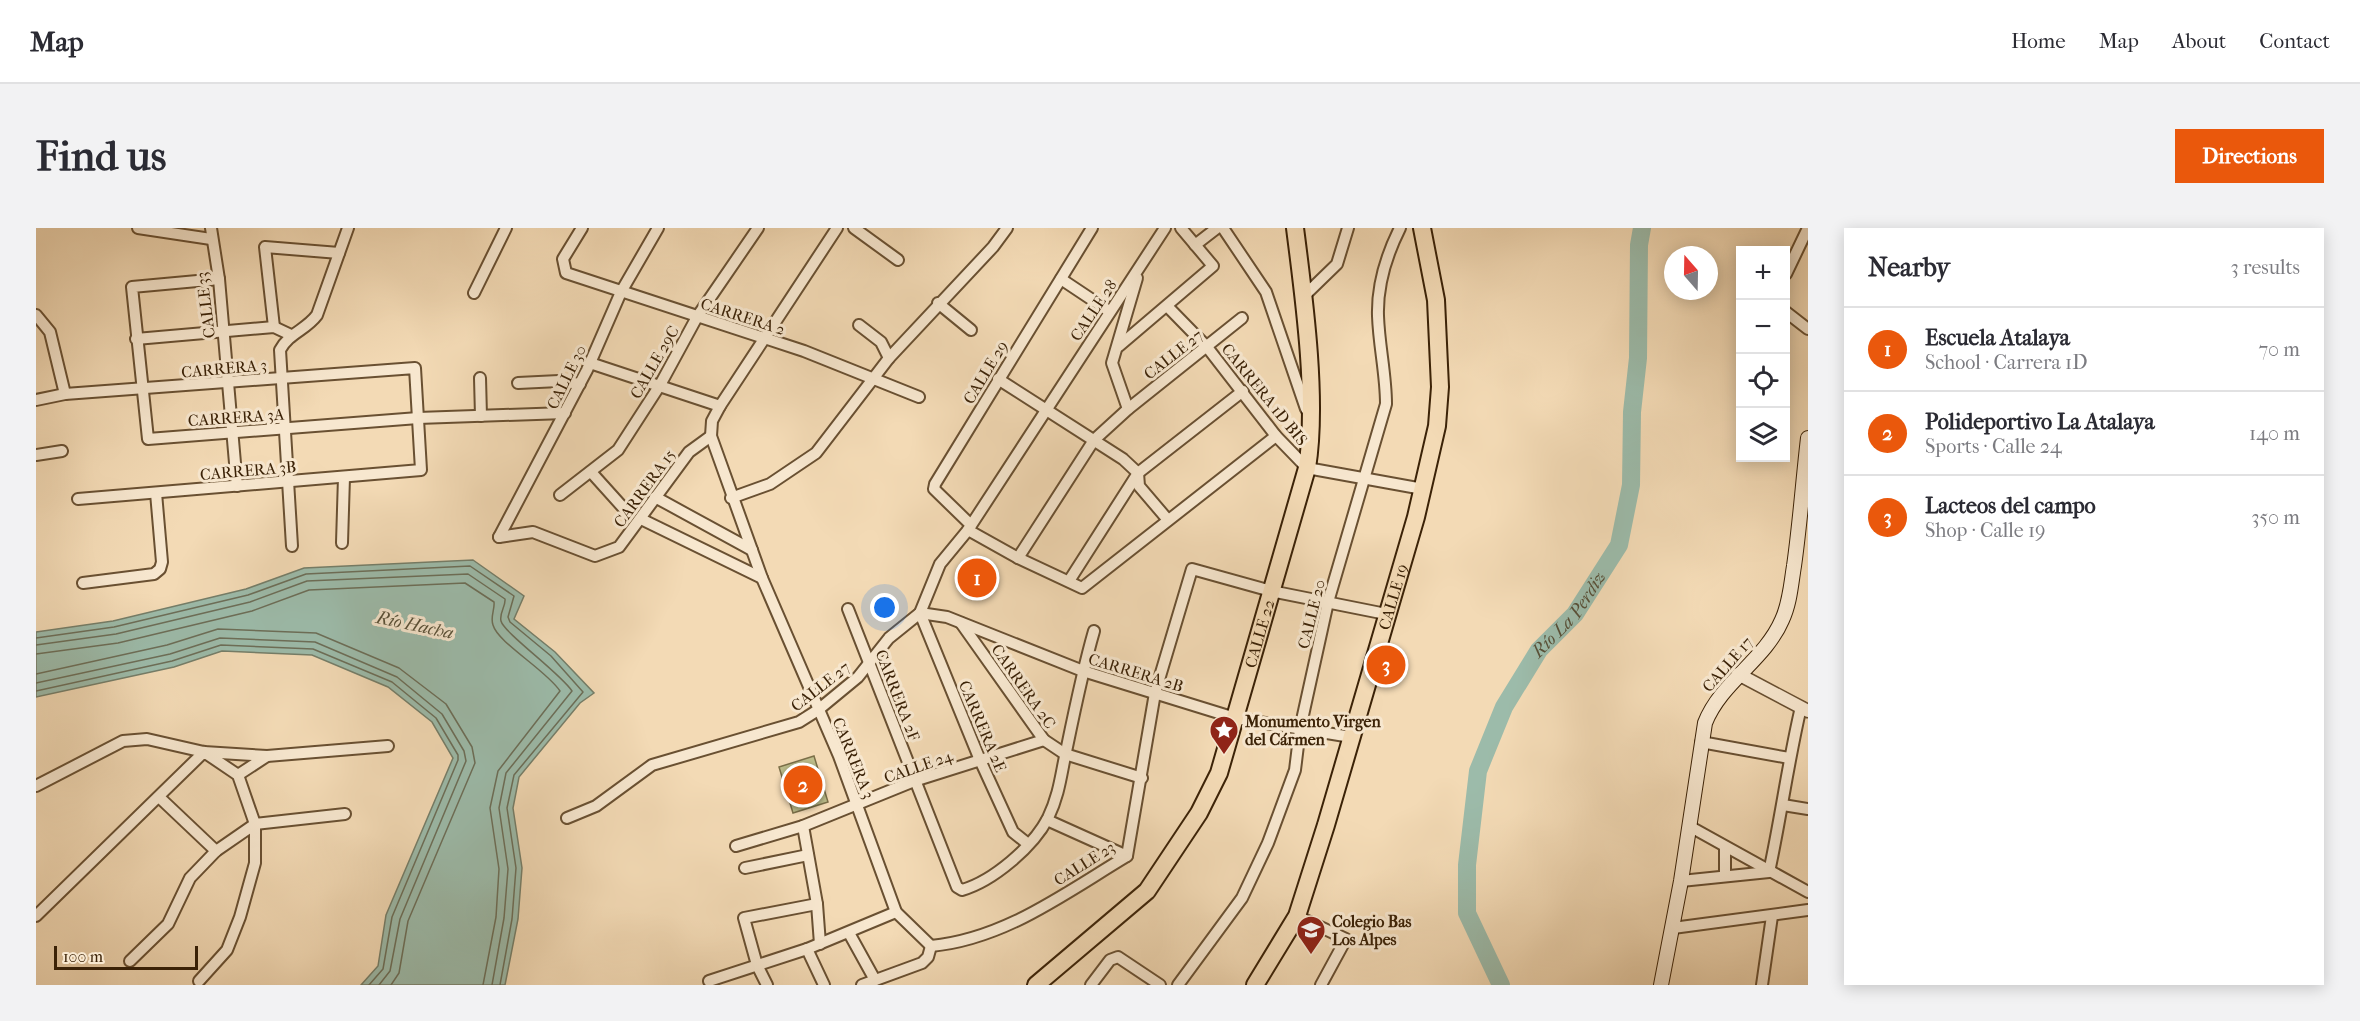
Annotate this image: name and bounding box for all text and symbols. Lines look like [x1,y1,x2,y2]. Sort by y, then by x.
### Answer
text: Map [30,25,84,58]
text: Home [2011,29,2066,53]
text: Map [2099,29,2139,53]
text: About [2172,29,2226,53]
text: Contact [2259,29,2330,53]
button: Directions [2175,129,2324,183]
text: Find us [36,132,166,181]
north arrow [1664,246,1718,300]
map controls [1736,246,1790,462]
button: + [1736,246,1790,300]
text: Nearby [1868,252,1950,283]
text: 3 results [2231,256,2300,279]
street label: CALLE 33 [192,271,219,339]
street label: CALLE 28 [1066,276,1121,345]
street label: CARRERA 2 [698,294,788,339]
button: − [1736,300,1790,354]
street label: CALLE 29C [626,322,683,402]
street label: CALLE 27 [1140,325,1207,383]
text: Escuela Atalaya [1925,325,2070,351]
street label: CALLE 29 [959,337,1012,407]
text: 1 [1884,338,1891,361]
text: 70 m [2258,338,2300,361]
street label: CARRERA 1D BIS [1218,340,1312,449]
street label: CALLE 30 [543,342,590,412]
text: School · Carrera 1D [1925,351,2087,374]
button: locate [1736,354,1790,408]
street label: CARRERA 3 [180,355,268,382]
street label: CARRERA 3A [187,405,285,430]
button: layers [1736,408,1790,462]
text: Polideportivo La Atalaya [1925,409,2155,435]
text: 2 [1882,422,1893,445]
text: 140 m [2249,422,2300,445]
text: Sports · Calle 24 [1925,435,2062,458]
street label: CARRERA 15 [610,445,679,531]
street label: CARRERA 3B [199,457,297,484]
text: Lacteos del campo [1925,493,2096,519]
text: 3 [1883,506,1892,529]
text: 350 m [2251,506,2300,529]
text: Shop · Calle 19 [1925,519,2046,542]
pin: 1 [958,556,996,600]
street label: CALLE 19 [1375,562,1412,632]
water label: Río La Perdiz [1527,568,1610,663]
street label: CALLE 20 [1294,578,1329,651]
your location [870,593,899,622]
street label: CALLE 22 [1241,597,1279,670]
water label: Río Hacha [373,607,455,644]
street label: CALLE 17 [1698,633,1757,696]
street label: CARRERA 2C [988,640,1060,732]
pin: 3 [1366,642,1406,688]
street label: CARRERA 2F [871,647,924,744]
street label: CARRERA 2B [1086,649,1186,696]
street label: CALLE 27 [787,657,854,715]
street label: CARRERA 2E [955,678,1010,775]
place label: Monumento Virgen del Cármen [1244,712,1382,749]
place icon: Monumento Virgen del Cármen [1208,714,1240,756]
street label: CARRERA 3 [829,715,878,802]
street label: CALLE 24 [881,746,955,787]
pin: 2 [784,762,822,808]
street label: CALLE 23 [1050,837,1118,890]
place label: Colegio Bas Los Alpes [1332,912,1412,950]
school or university icon: Colegio Bas Los Alpes [1295,914,1327,956]
scale bar [54,943,198,970]
text: 100 m [63,947,103,966]

